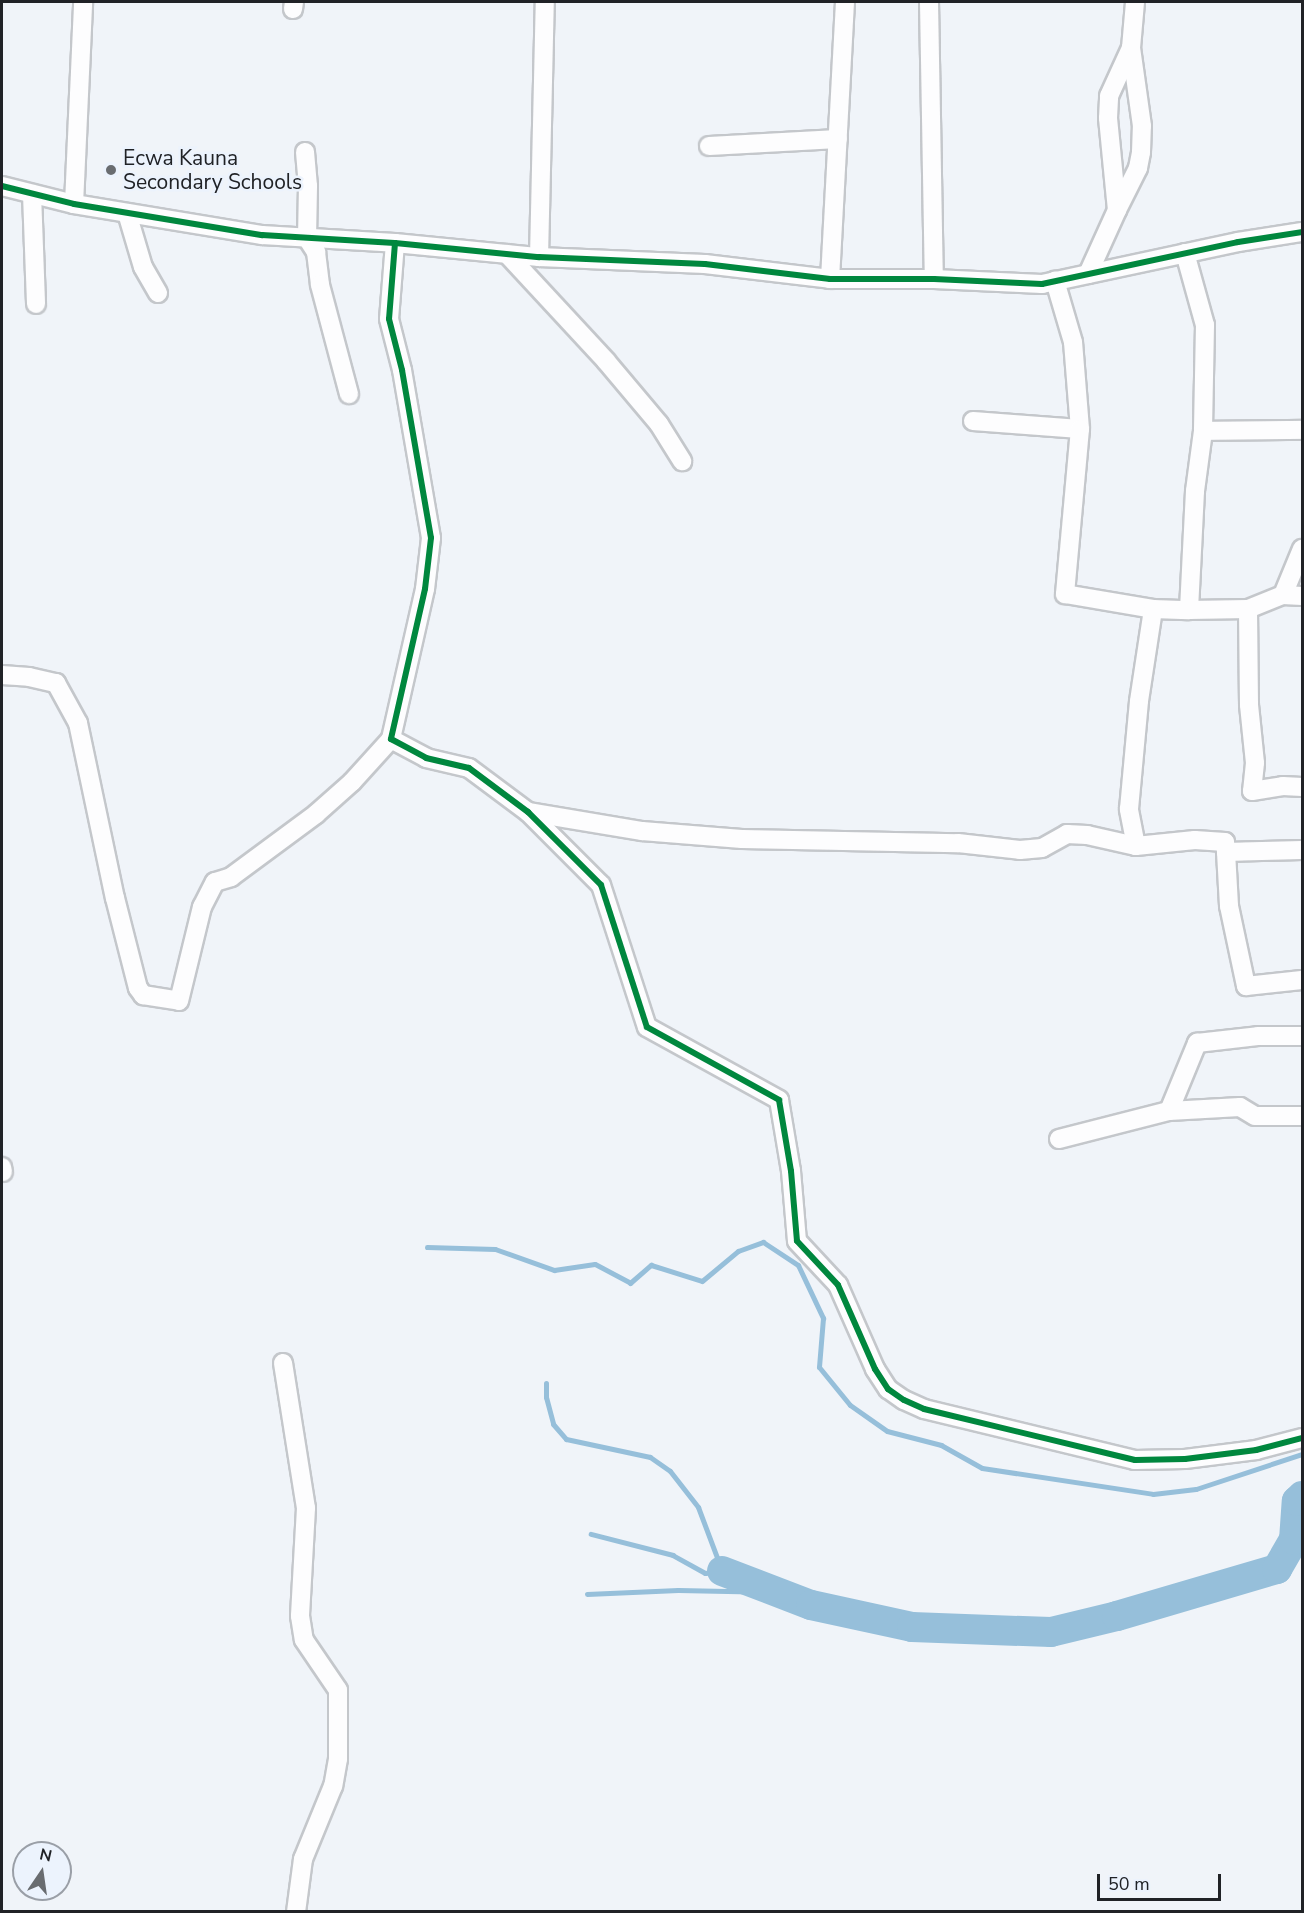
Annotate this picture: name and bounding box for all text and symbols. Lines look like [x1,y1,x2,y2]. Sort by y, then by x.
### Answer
place label: Ecwa Kauna Secondary Schools [123,145,302,195]
marker: Ecwa Kauna Secondary Schools [104,163,118,177]
north arrow [12,1841,72,1901]
text: N [37,1843,54,1867]
scale bar [1100,1862,1224,1900]
text: 50 m [1108,1872,1150,1896]

